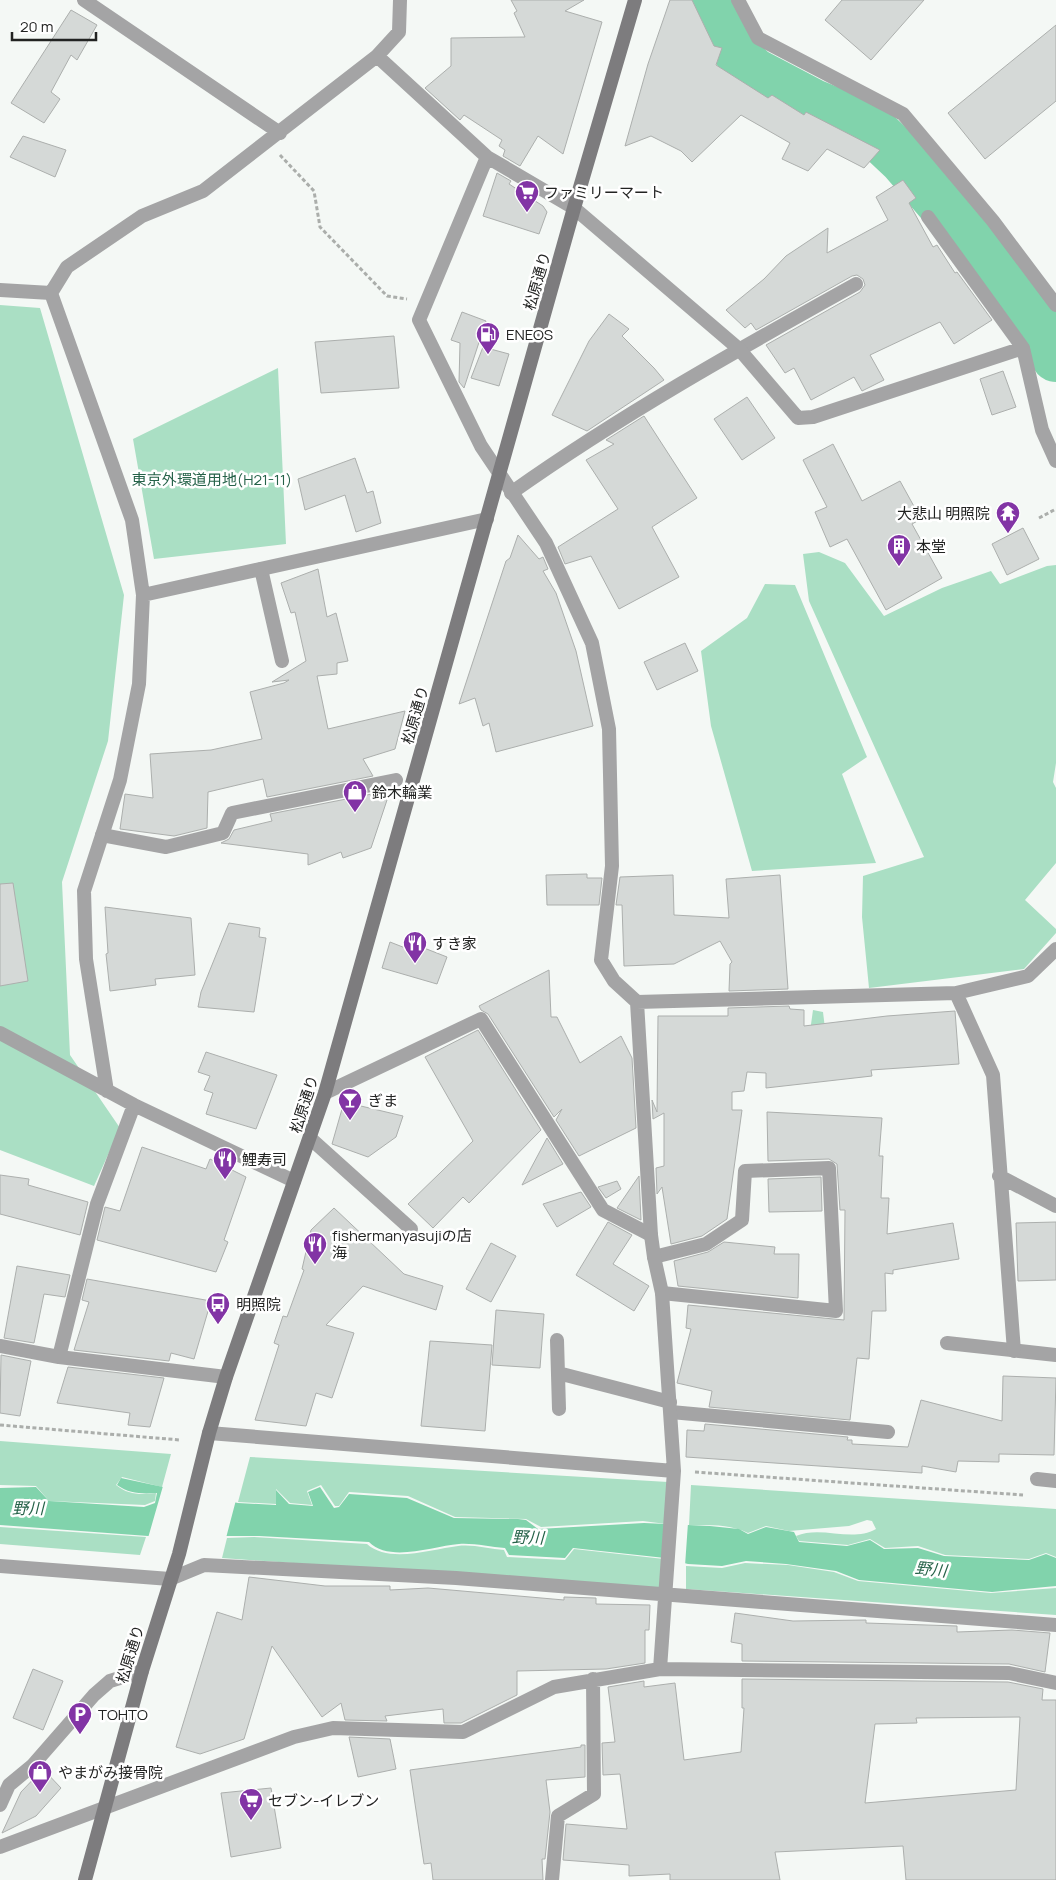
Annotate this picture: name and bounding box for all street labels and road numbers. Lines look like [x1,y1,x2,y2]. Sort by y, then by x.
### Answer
street label: 松原通り [519,249,555,313]
street label: 松原通り [397,683,433,747]
street label: 松原通り [285,1072,323,1136]
street label: 松原通り [111,1622,149,1686]

